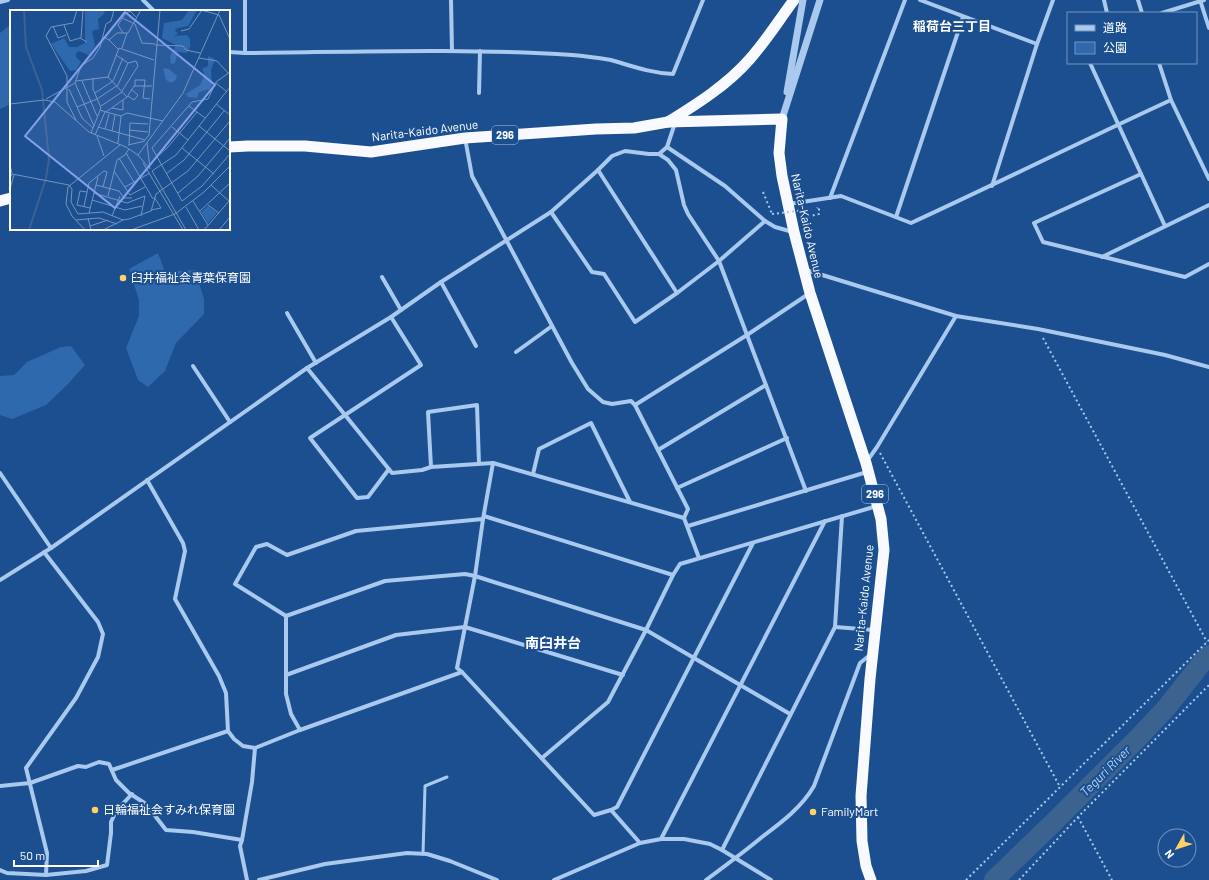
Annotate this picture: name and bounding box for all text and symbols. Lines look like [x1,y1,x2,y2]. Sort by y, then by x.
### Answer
inset map [10,10,230,230]
legend [1067,12,1197,64]
district label: 稲荷台三丁目 [913,18,991,34]
text: 道路 [1103,20,1127,34]
text: 公園 [1103,40,1127,54]
street label: Narita-Kaido Avenue [371,117,479,143]
road number: 296 [492,126,518,144]
street label: Narita-Kaido Avenue [789,172,827,280]
place label: 臼井福祉会青葉保育園 [131,270,251,284]
marker: 臼井福祉会青葉保育園 [118,273,128,283]
road number: 296 [862,485,888,503]
street label: Narita-Kaido Avenue [850,544,876,652]
district label: 南臼井台 [525,634,581,651]
water label: Teguri River [1076,742,1134,800]
place label: 日輪福祉会すみれ保育園 [103,802,235,816]
place label: FamilyMart [821,804,878,818]
marker: 日輪福祉会すみれ保育園 [90,805,100,815]
marker: FamilyMart [808,807,818,817]
north arrow [1157,828,1197,868]
scale bar [14,842,98,868]
text: 50 m [20,848,45,862]
text: N [1161,848,1176,862]

